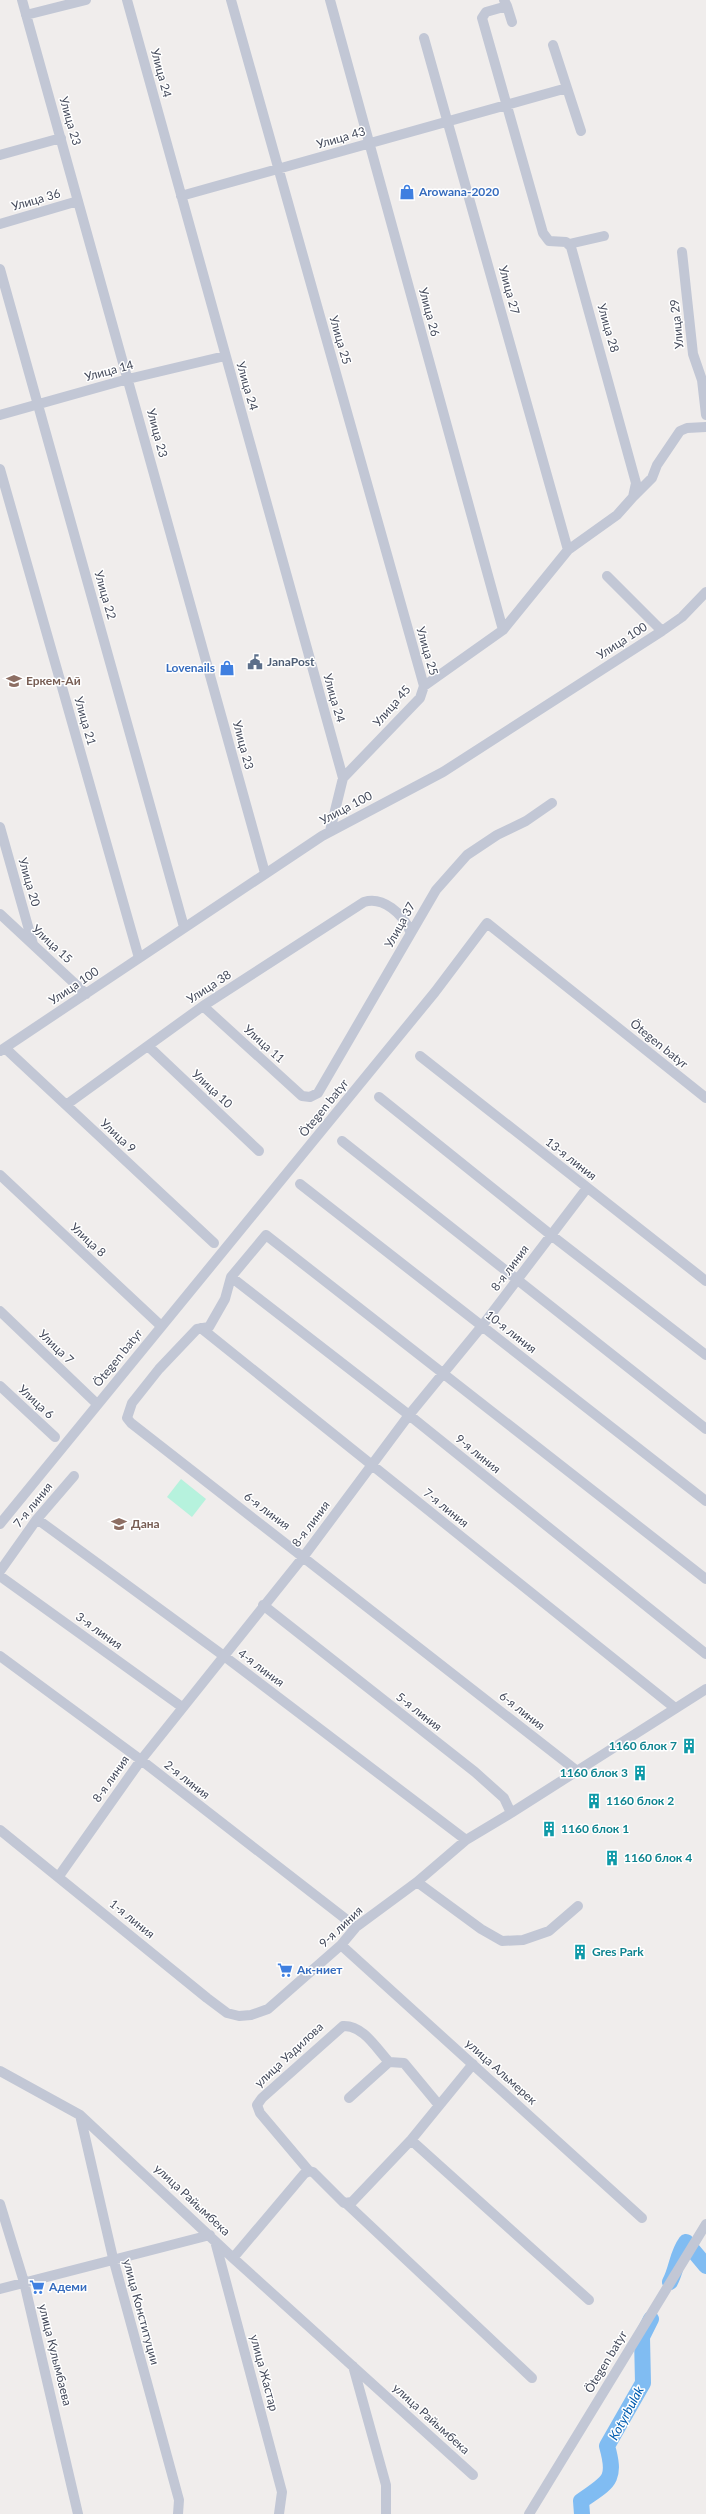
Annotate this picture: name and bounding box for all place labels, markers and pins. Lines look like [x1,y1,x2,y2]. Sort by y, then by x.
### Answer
shop icon: Arowana-2020 [398,183,416,201]
place label: Arowana-2020 [418,184,499,199]
public building icon: JanaPost [246,653,264,671]
place label: JanaPost [267,654,315,669]
shop icon: Lovenails [218,659,236,677]
place label: Lovenails [166,660,215,675]
school or university icon: Еркем-Ай [5,672,23,690]
place label: Еркем-Ай [26,673,81,688]
school or university icon: Дана [110,1515,128,1533]
place label: Дана [131,1516,160,1531]
building icon: 1160 блок 7 [680,1737,698,1755]
place label: 1160 блок 7 [609,1738,677,1753]
building icon: 1160 блок 3 [631,1764,649,1782]
place label: 1160 блок 3 [560,1765,628,1780]
building icon: 1160 блок 2 [585,1792,603,1810]
place label: 1160 блок 2 [606,1793,674,1808]
building icon: 1160 блок 1 [540,1820,558,1838]
place label: 1160 блок 1 [561,1821,629,1836]
building icon: 1160 блок 4 [603,1849,621,1867]
place label: 1160 блок 4 [624,1850,692,1865]
building icon: Gres Park [571,1943,589,1961]
place label: Gres Park [592,1944,644,1959]
supermarket icon: Ак-ниет [276,1961,294,1979]
place label: Ак-ниет [296,1962,343,1977]
supermarket icon: Адеми [28,2278,46,2296]
place label: Адеми [48,2279,87,2294]

